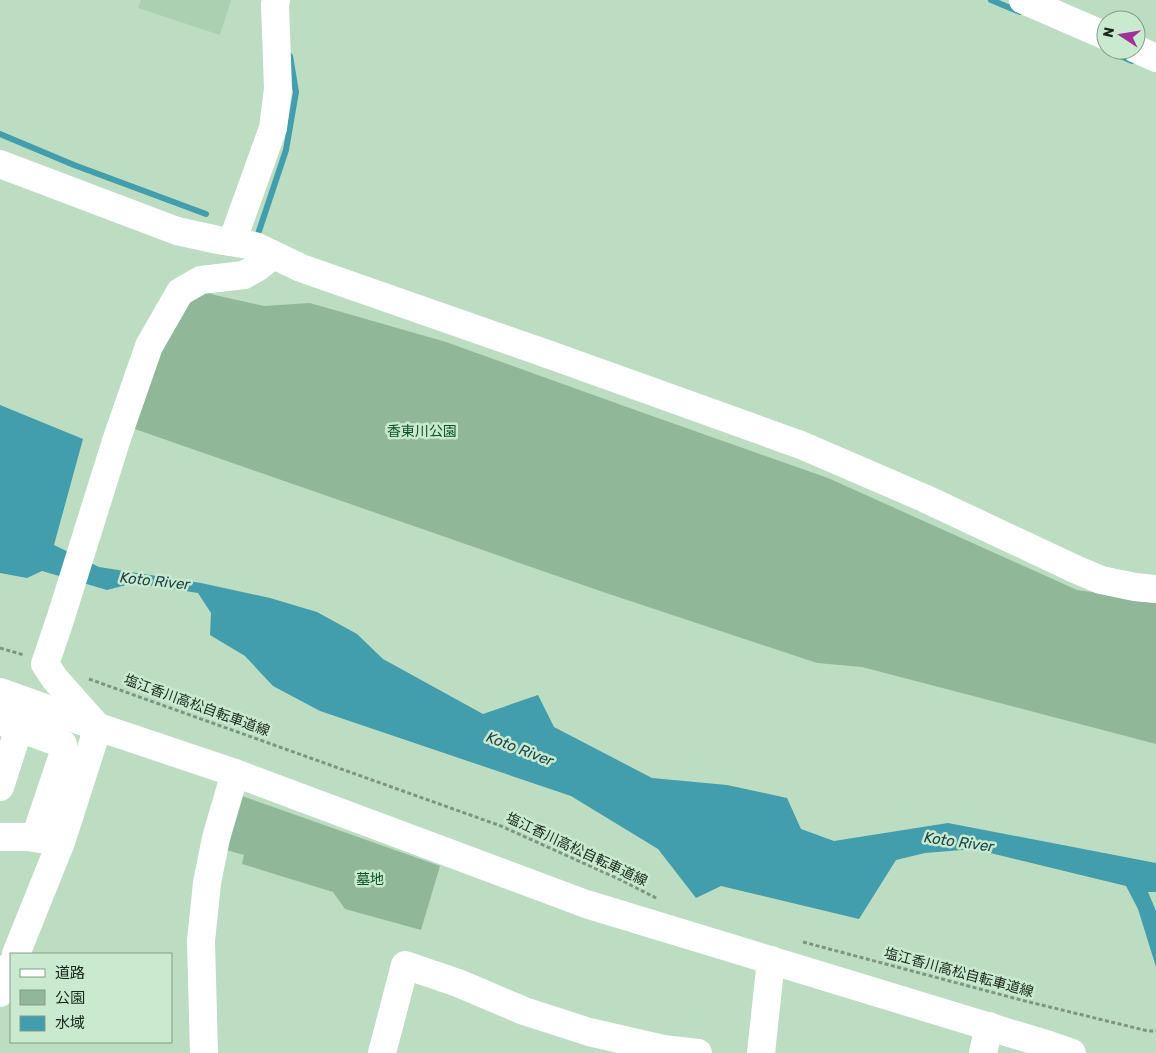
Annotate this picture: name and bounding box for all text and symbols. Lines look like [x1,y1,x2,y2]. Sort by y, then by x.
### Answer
north arrow [1096,10,1146,60]
text: N [1099,26,1118,39]
park label: 香東川公園 [387,423,457,440]
water label: Koto River [119,568,192,594]
street label: 塩江香川高松自転車道線 [122,671,272,740]
water label: Koto River [484,728,557,770]
street label: 塩江香川高松自転車道線 [503,809,650,890]
water label: Koto River [923,828,996,856]
park label: 墓地 [356,871,384,888]
street label: 塩江香川高松自転車道線 [882,944,1035,1001]
legend [10,953,172,1043]
text: 道路 [55,964,85,982]
text: 公園 [55,989,85,1007]
text: 水域 [55,1014,85,1032]

